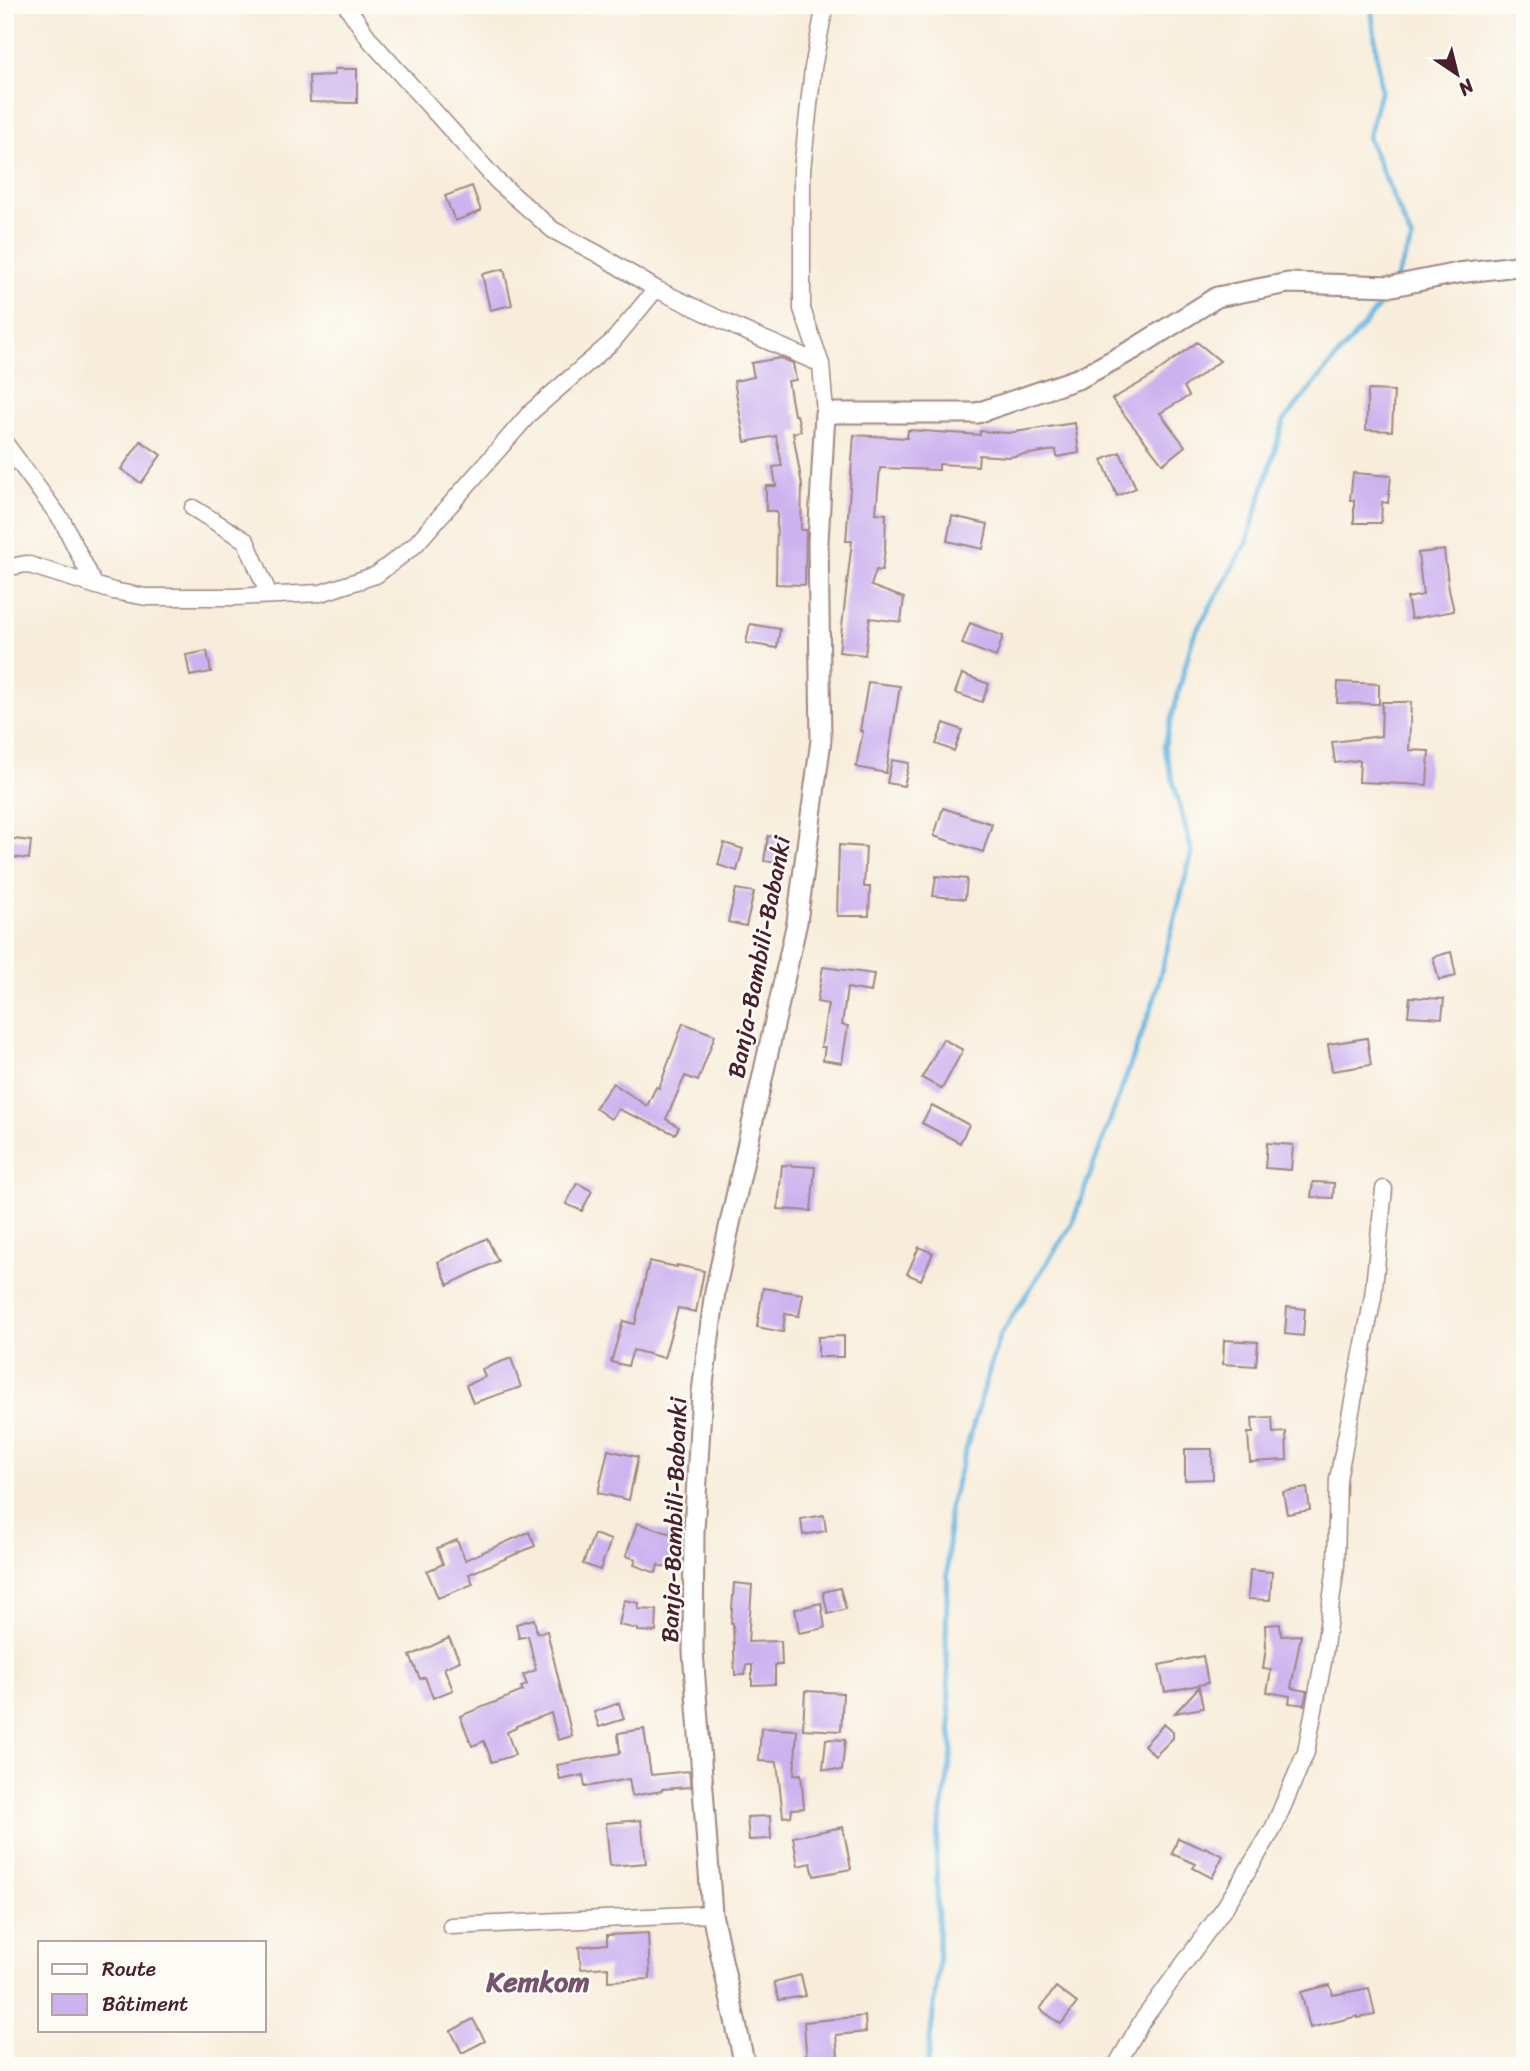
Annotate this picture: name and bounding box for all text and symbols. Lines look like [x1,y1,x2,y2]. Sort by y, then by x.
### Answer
north arrow [1422,38,1492,108]
text: N [1451,70,1482,105]
street label: Banja-Bambili-Babanki [715,831,803,1082]
street label: Banja-Bambili-Babanki [649,1395,699,1644]
legend [38,1941,266,2032]
text: Route [102,1950,156,1988]
district label: Kemkom [485,1957,590,2006]
text: Bâtiment [102,1985,188,2023]

